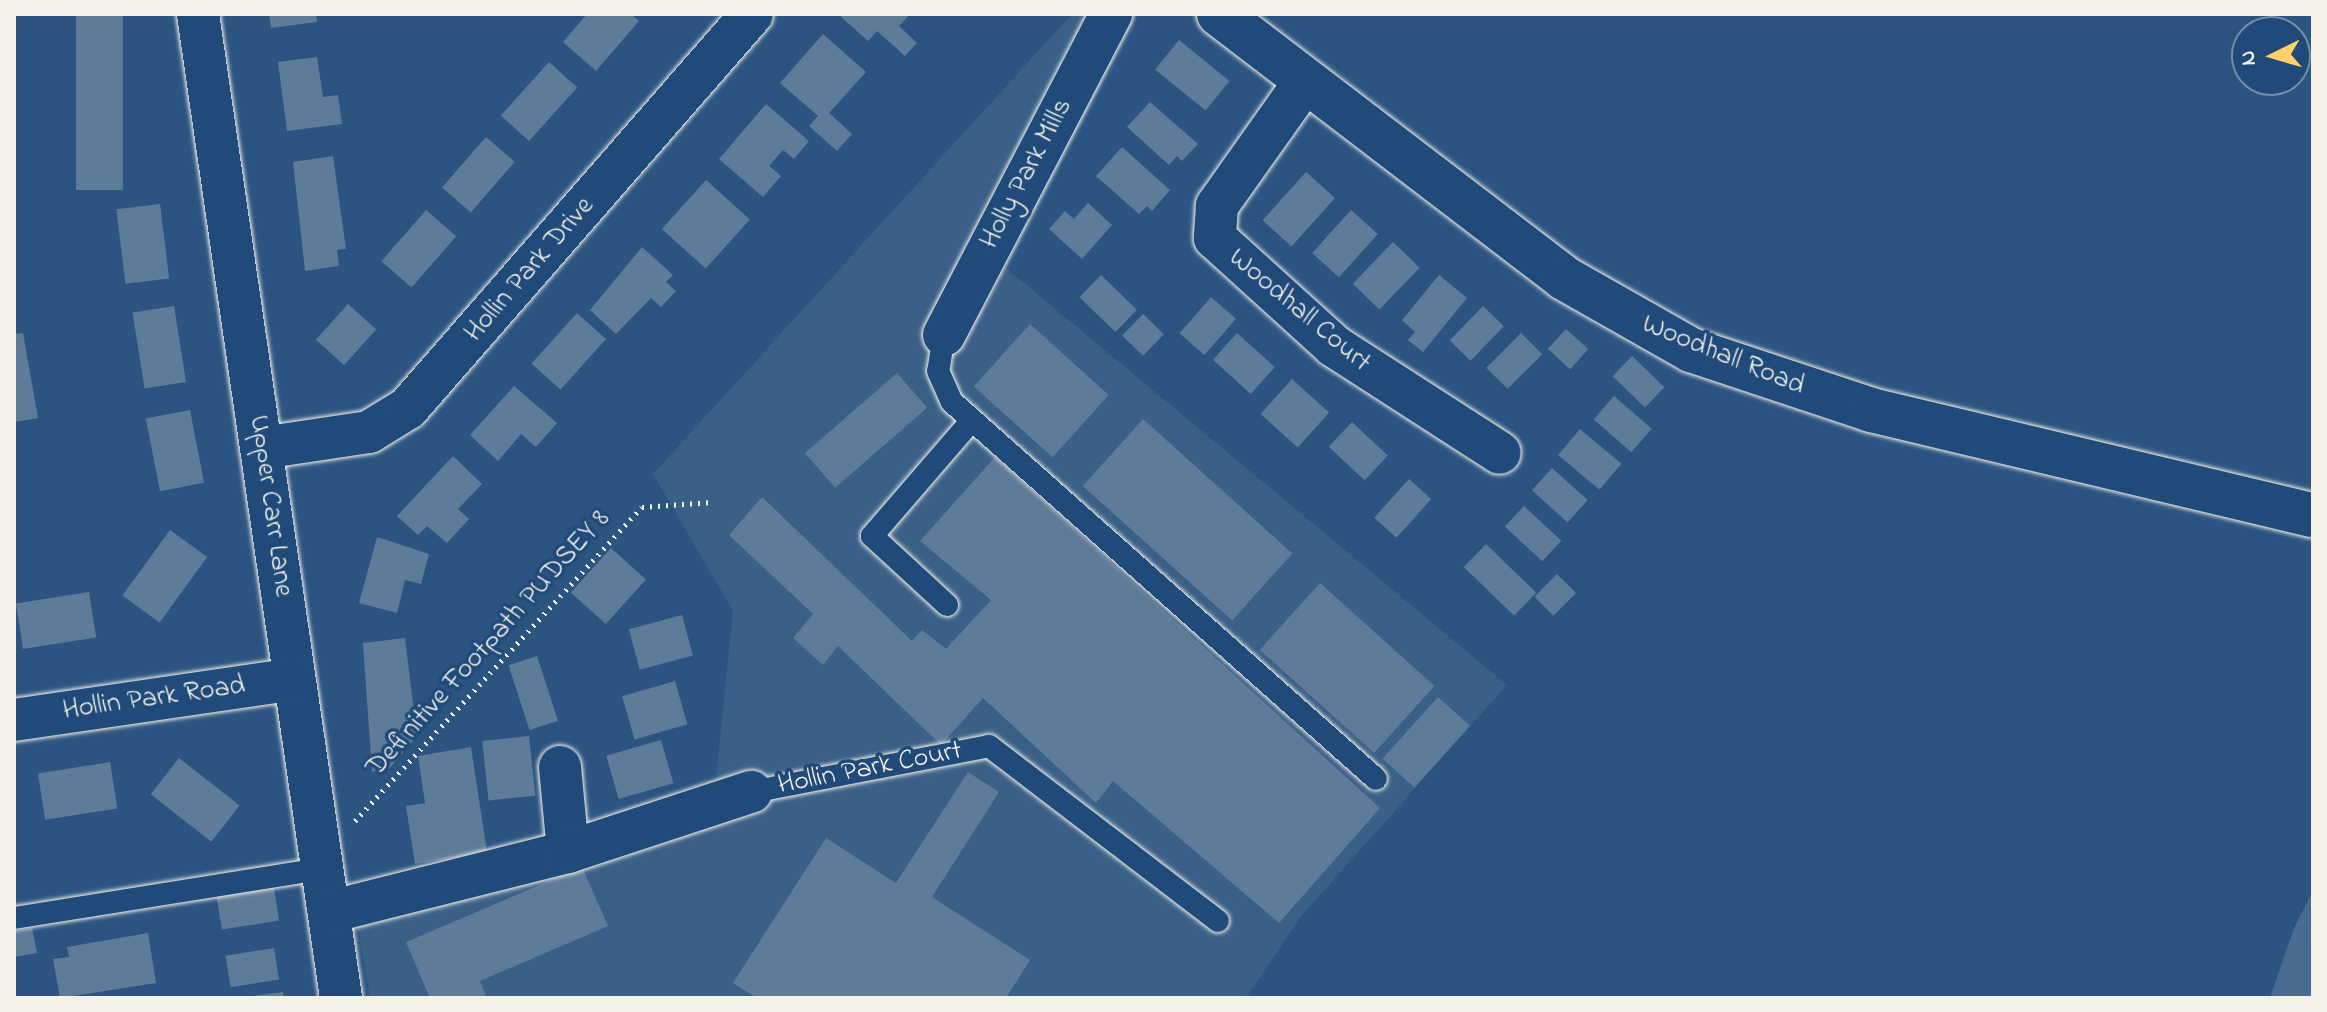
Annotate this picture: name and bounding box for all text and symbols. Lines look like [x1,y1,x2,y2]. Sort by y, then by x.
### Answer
north arrow [2231,16,2311,96]
text: N [2232,49,2266,67]
street label: Holly Park Mills [973,93,1081,255]
street label: Hollin Park Drive [458,191,602,349]
street label: Woodhall Court [1221,242,1377,380]
street label: Woodhall Road [1637,308,1809,404]
street label: Upper Carr Lane [241,413,299,599]
street label: Definitive Footpath PUDSEY 8 [360,503,618,785]
street label: Hollin Park Road [61,670,247,728]
street label: Hollin Park Court [775,735,965,803]

